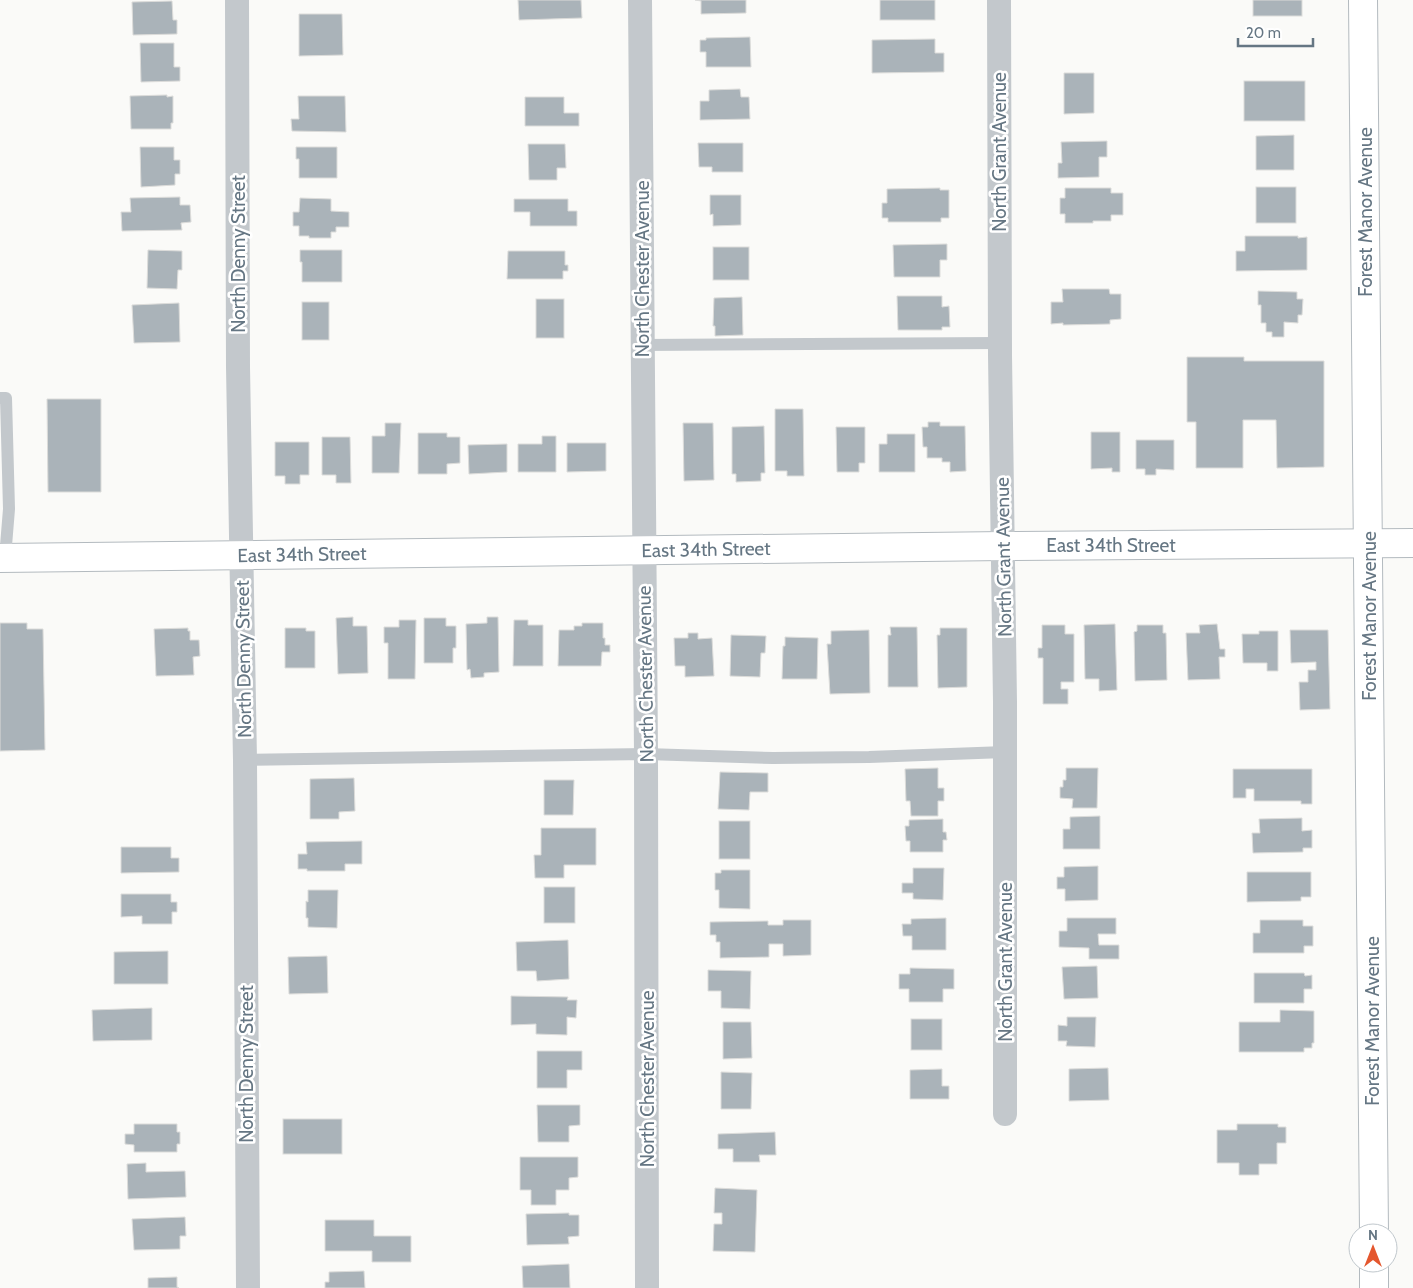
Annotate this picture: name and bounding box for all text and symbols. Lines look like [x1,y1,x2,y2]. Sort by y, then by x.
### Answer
scale bar [1238,15,1313,47]
text: 20 m [1246,24,1281,42]
street label: North Grant Avenue [988,72,1011,232]
street label: Forest Manor Avenue [1354,127,1377,297]
street label: North Denny Street [227,175,250,333]
street label: North Chester Avenue [631,180,654,357]
street label: North Grant Avenue [991,477,1016,637]
street label: Forest Manor Avenue [1358,531,1381,701]
street label: East 34th Street [1046,534,1176,557]
street label: East 34th Street [641,537,771,562]
street label: East 34th Street [237,542,367,567]
street label: North Denny Street [231,579,256,738]
street label: North Chester Avenue [632,585,659,763]
street label: North Grant Avenue [994,882,1017,1042]
street label: Forest Manor Avenue [1361,936,1384,1106]
street label: North Denny Street [235,985,258,1143]
street label: North Chester Avenue [636,990,659,1167]
north arrow [1348,1223,1398,1273]
text: N [1368,1226,1378,1244]

